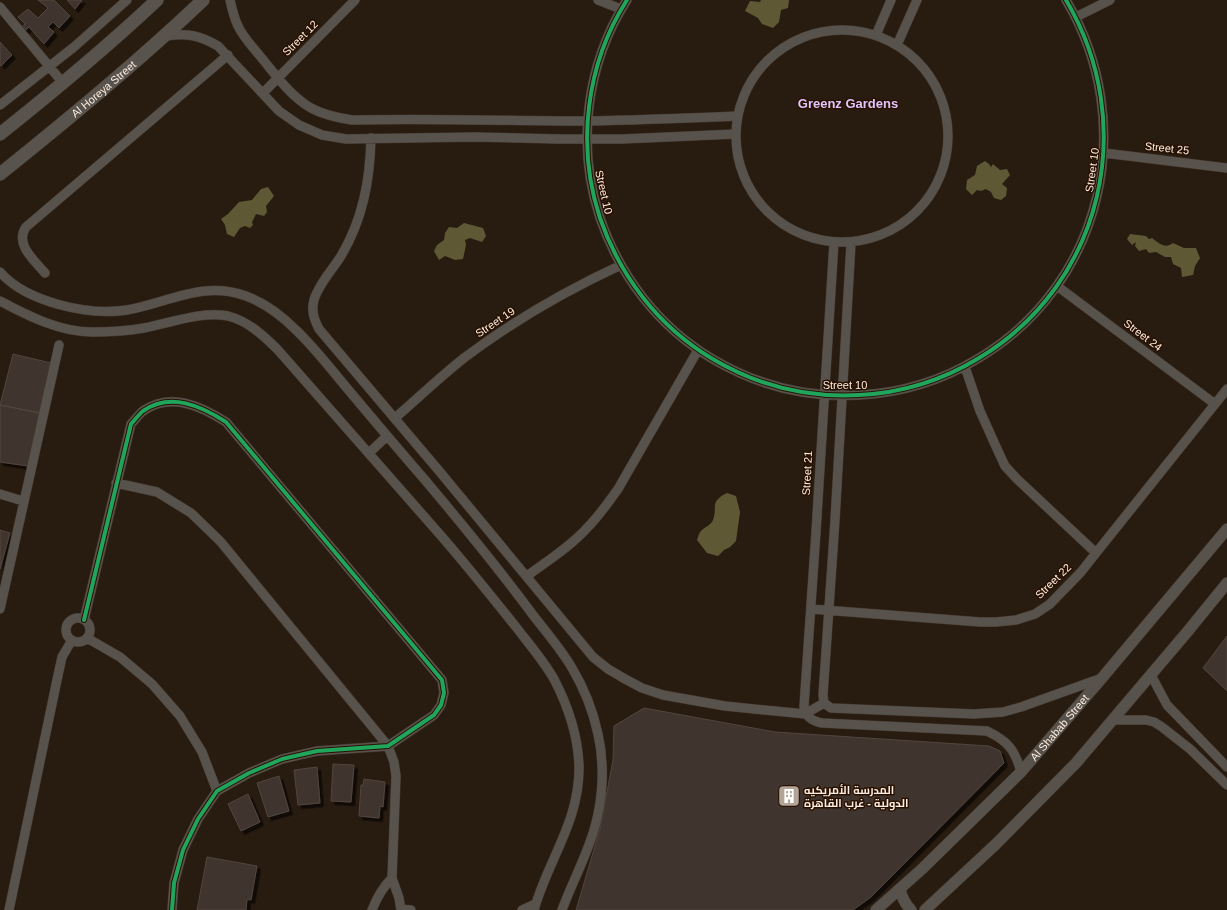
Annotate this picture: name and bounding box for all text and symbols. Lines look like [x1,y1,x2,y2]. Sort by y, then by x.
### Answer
street label: Street 12 [280,18,320,58]
street label: Al Horeya Street [69,58,138,120]
district label: Greenz Gardens [798,96,898,111]
street label: Street 25 [1144,140,1190,156]
street label: Street 10 [1083,147,1101,193]
street label: Street 10 [593,169,615,215]
street label: Street 19 [473,305,517,339]
street label: Street 24 [1122,317,1164,353]
street label: Street 10 [823,379,867,391]
street label: Street 21 [800,450,814,496]
street label: Street 22 [1033,561,1073,601]
street label: Al Shabab Street [1028,692,1091,763]
building icon: المدرسة الأمريكيه الدولية - غرب القاهرة [776,783,802,809]
place label: المدرسة الأمريكيه الدولية - غرب القاهرة [804,784,908,811]

